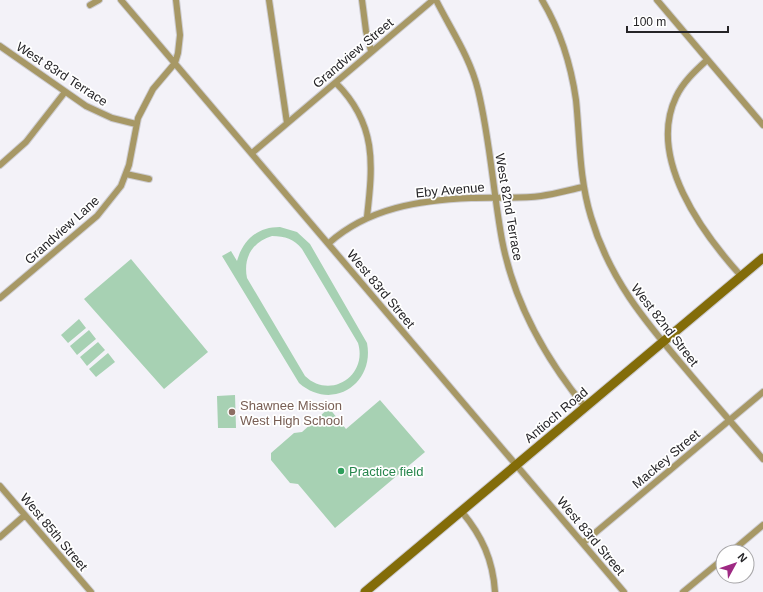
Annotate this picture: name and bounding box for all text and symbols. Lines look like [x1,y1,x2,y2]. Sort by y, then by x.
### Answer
scale bar [627,8,728,34]
street label: Grandview Street [310,15,397,91]
text: 100 m [633,15,666,29]
street label: West 83rd Terrace [14,39,110,109]
street label: West 82nd Terrace [492,152,526,262]
street label: Eby Avenue [415,180,485,200]
street label: Grandview Lane [22,193,102,267]
street label: West 83rd Street [344,247,418,331]
street label: West 82nd Street [628,281,702,369]
street label: Antioch Road [521,384,591,446]
place label: Shawnee Mission West High School [240,398,343,428]
marker: Shawnee Mission West High School [227,407,237,417]
street label: Mackey Street [629,426,703,491]
place label: Practice field [349,464,423,479]
marker: Practice field [336,466,346,476]
street label: West 85th Street [17,490,91,574]
street label: West 83rd Street [554,494,628,578]
north arrow [715,544,755,584]
text: N [736,551,750,565]

